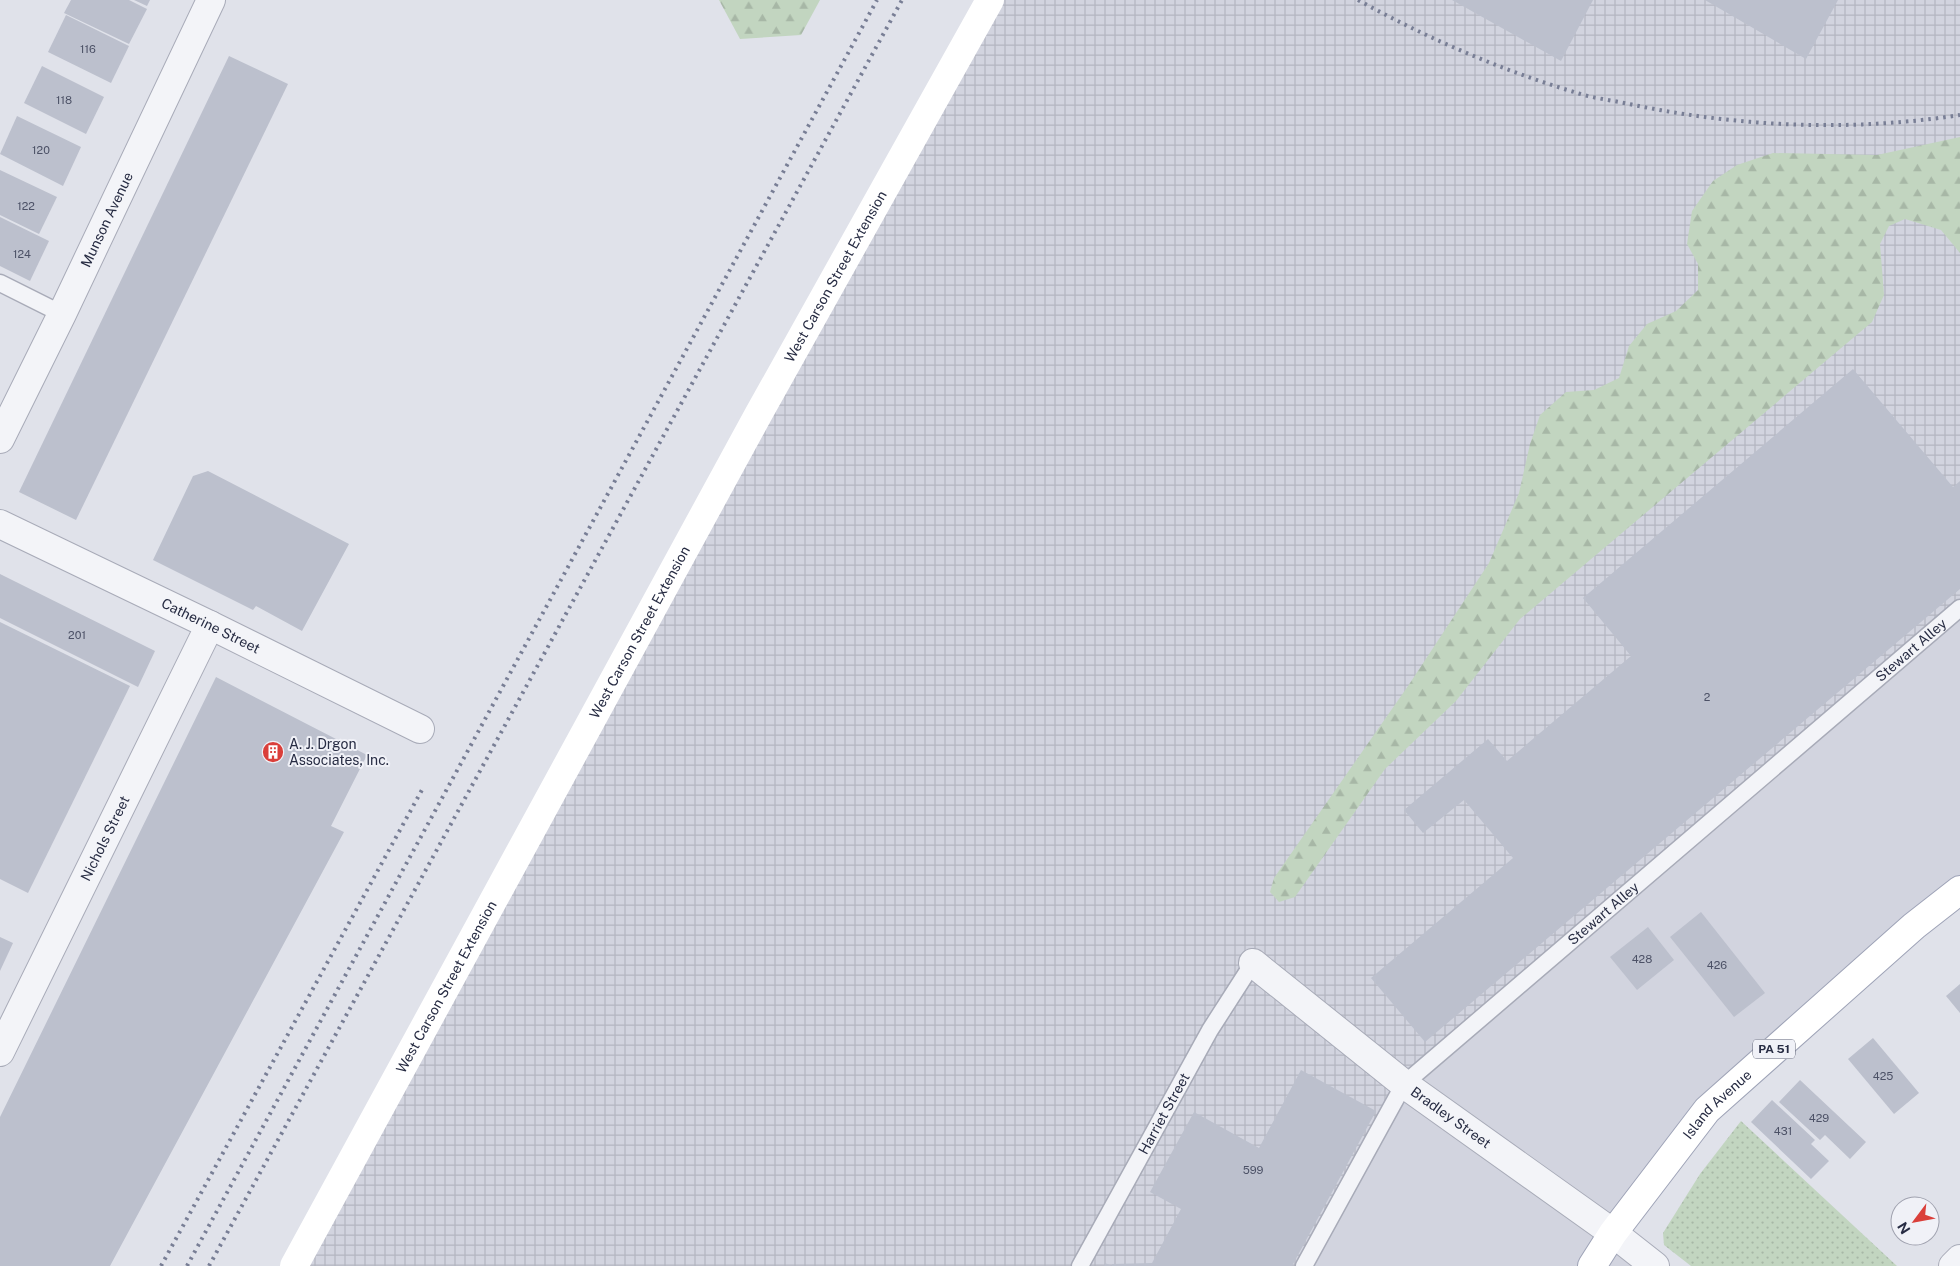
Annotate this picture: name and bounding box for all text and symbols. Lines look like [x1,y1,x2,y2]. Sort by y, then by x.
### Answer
house number: 116 [80,43,96,55]
house number: 118 [56,94,72,106]
house number: 120 [32,144,50,156]
street label: Munson Avenue [77,169,136,270]
street label: West Carson Street Extension [781,188,890,365]
house number: 122 [17,200,35,212]
house number: 124 [13,248,31,260]
street label: West Carson Street Extension [586,543,693,721]
street label: Catherine Street [159,595,263,657]
street label: Stewart Alley [1872,615,1950,685]
house number: 201 [68,629,86,641]
house number: 2 [1704,691,1711,703]
place label: A. J. Drgon Associates, Inc. [289,736,389,768]
building icon: A. J. Drgon Associates, Inc. [261,740,285,764]
street label: Nichols Street [77,793,133,884]
street label: Stewart Alley [1565,878,1642,948]
street label: West Carson Street Extension [393,898,500,1076]
house number: 428 [1632,953,1652,965]
house number: 426 [1707,959,1727,971]
road number: PA 51 [1753,1040,1795,1058]
street label: Island Avenue [1680,1066,1755,1142]
street label: Harriet Street [1135,1070,1193,1157]
house number: 425 [1873,1070,1893,1082]
street label: Bradley Street [1408,1083,1494,1151]
house number: 429 [1809,1112,1829,1124]
house number: 431 [1774,1125,1792,1137]
house number: 599 [1243,1164,1263,1176]
north arrow [1890,1196,1940,1246]
text: N [1894,1219,1914,1237]

